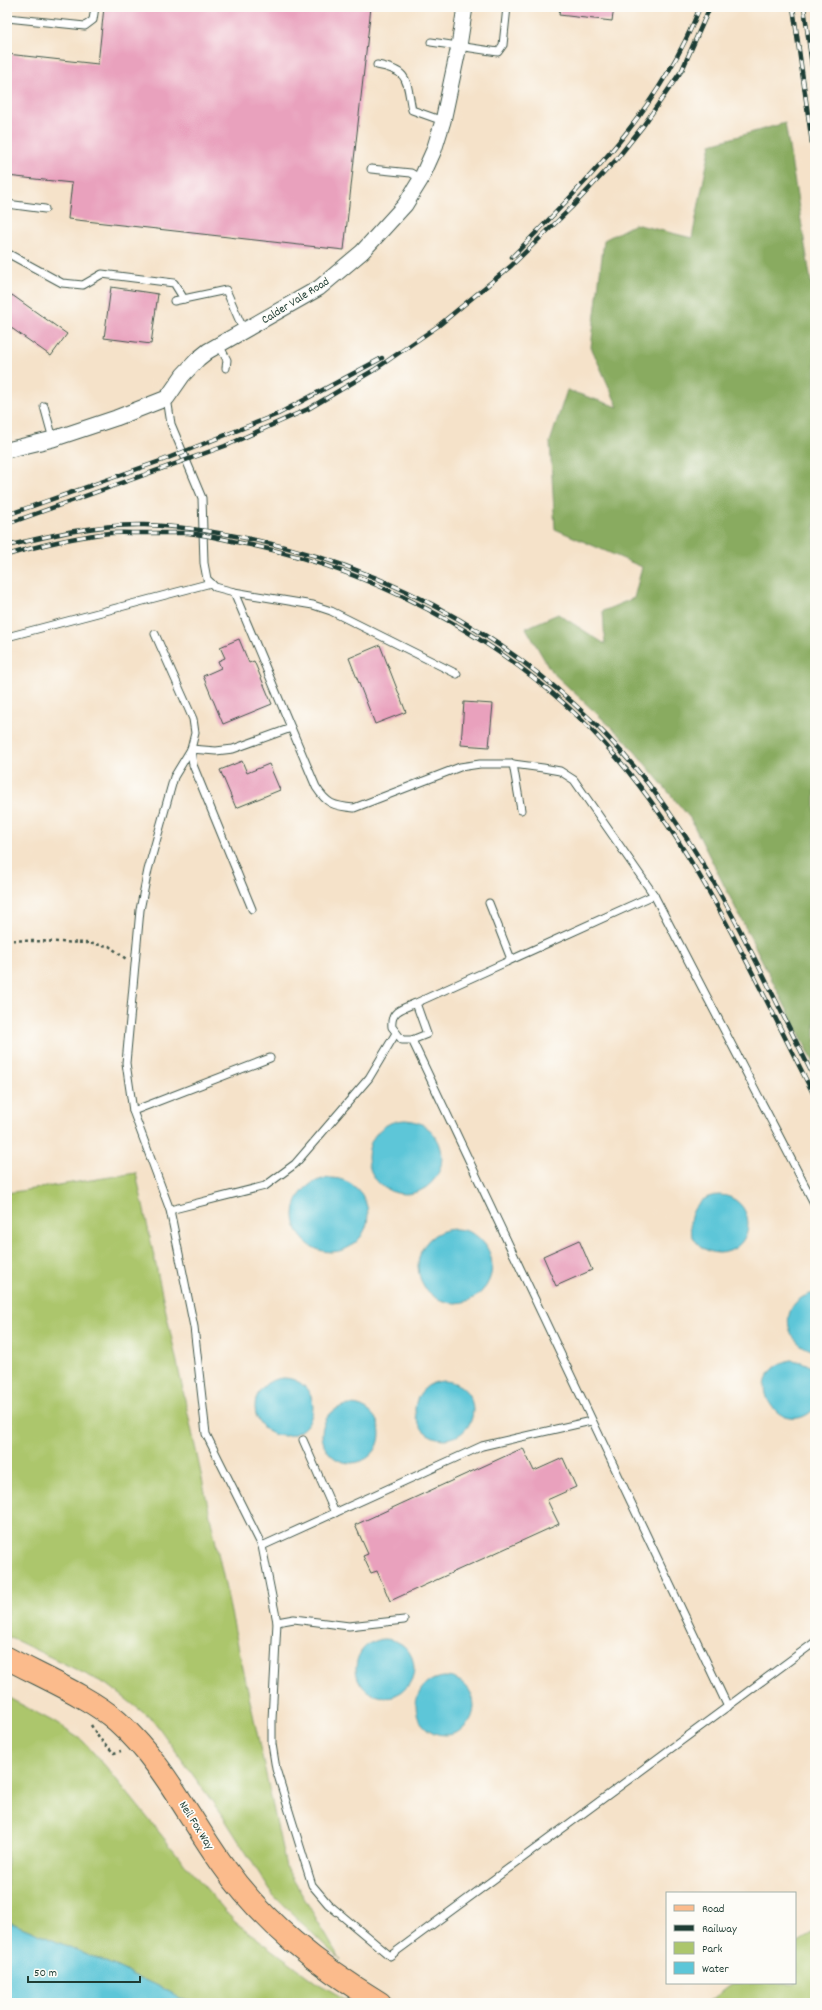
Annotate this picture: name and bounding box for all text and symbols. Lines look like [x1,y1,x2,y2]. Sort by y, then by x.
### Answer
street label: Calder Vale Road [259,274,333,329]
street label: Neil Fox Way [174,1798,218,1854]
legend [666,1892,796,1984]
text: Road [702,1901,724,1918]
text: Railway [702,1921,738,1938]
text: Park [702,1941,723,1958]
scale bar [28,1958,140,1984]
text: Water [702,1961,729,1978]
text: 50 m [34,1965,57,1982]

